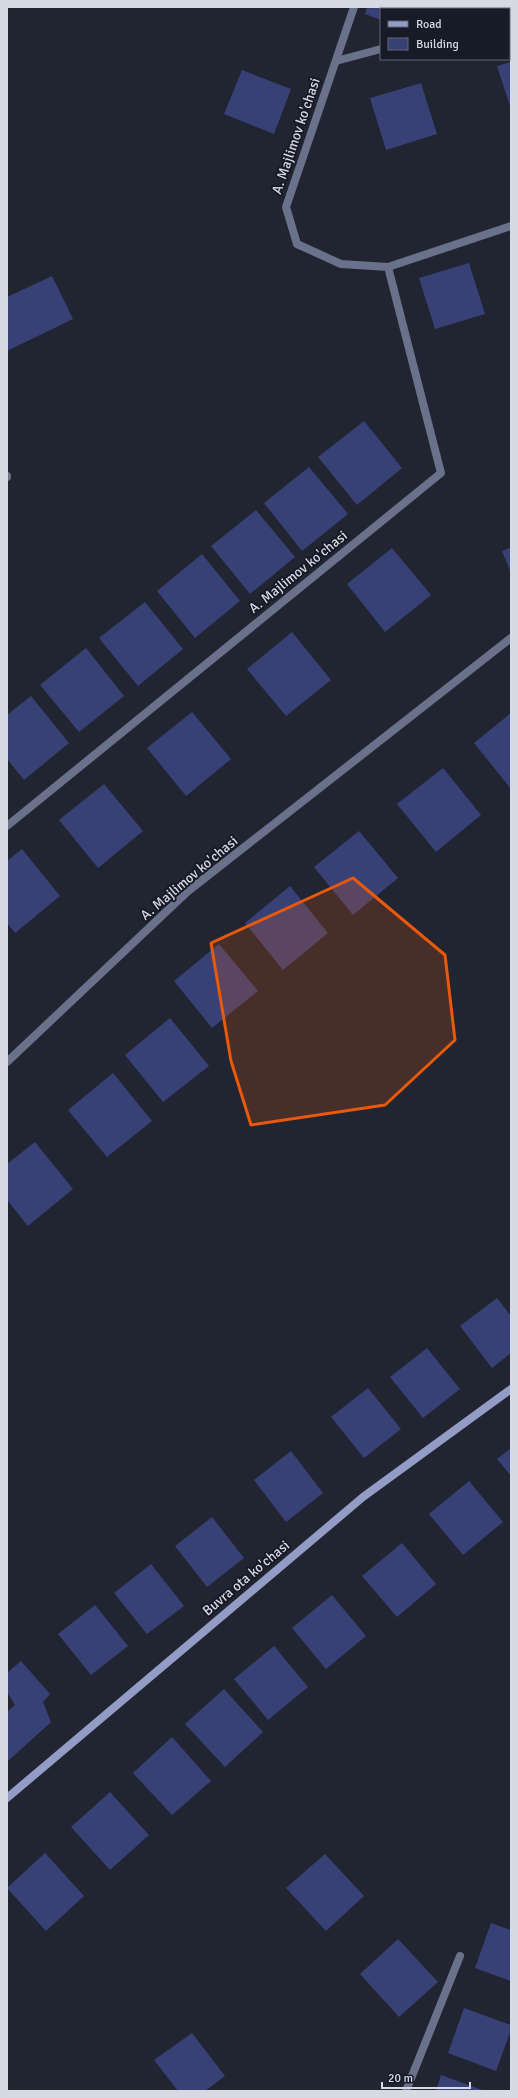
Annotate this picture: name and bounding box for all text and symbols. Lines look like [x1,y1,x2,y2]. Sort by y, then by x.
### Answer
legend [380,8,510,60]
text: Road [416,17,442,32]
text: Building [416,37,459,52]
street label: A. Majlimov ko'chasi [268,76,324,196]
street label: A. Majlimov ko'chasi [245,527,351,617]
street label: A. Majlimov ko'chasi [137,832,241,924]
street label: Buvra ota ko'chasi [199,1537,293,1619]
scale bar [382,2064,470,2090]
text: 20 m [388,2071,413,2086]

